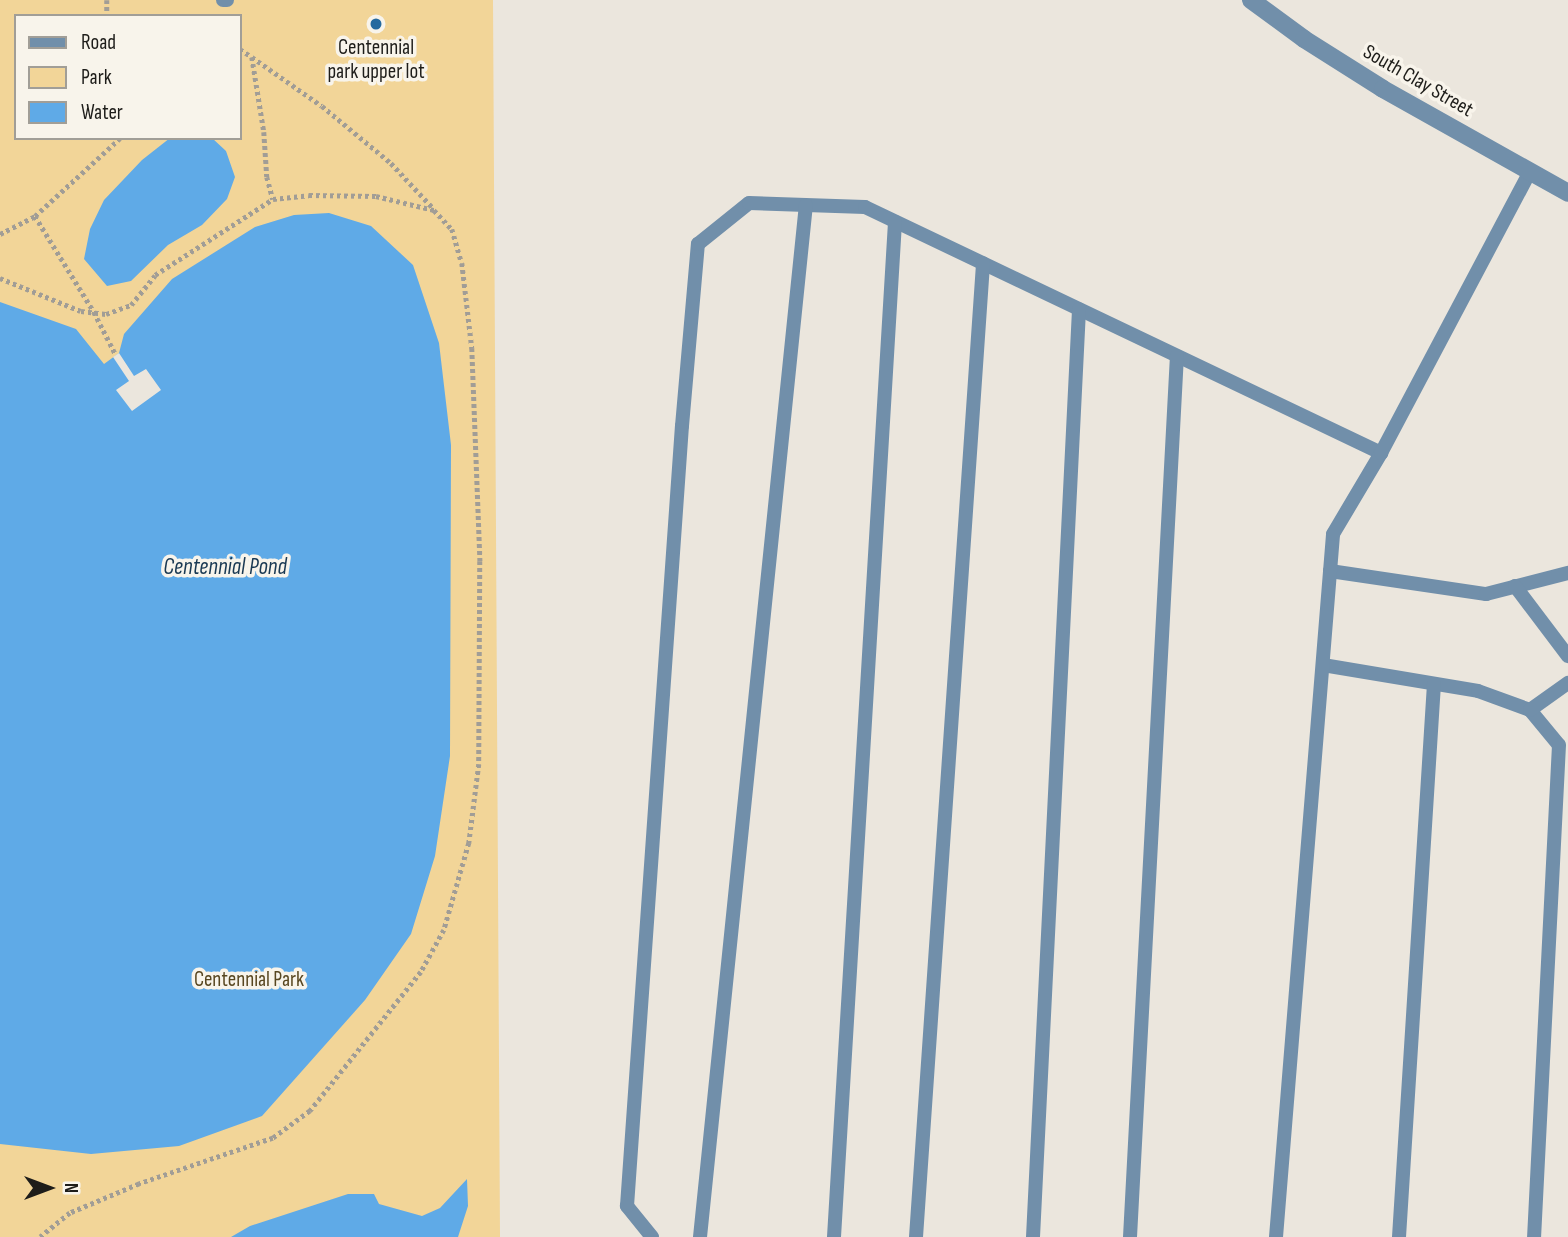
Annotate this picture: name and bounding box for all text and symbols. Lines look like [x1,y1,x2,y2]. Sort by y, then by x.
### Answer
legend [14,14,242,140]
marker: Centennial park upper lot [368,16,384,32]
text: Road [81,30,116,55]
place label: Centennial park upper lot [327,35,425,85]
street label: South Clay Street [1358,39,1478,123]
text: Park [81,65,112,90]
text: Water [81,100,123,125]
water label: Centennial Pond [163,553,287,581]
park label: Centennial Park [194,967,304,993]
north arrow [14,1153,84,1223]
text: N [59,1183,82,1193]

